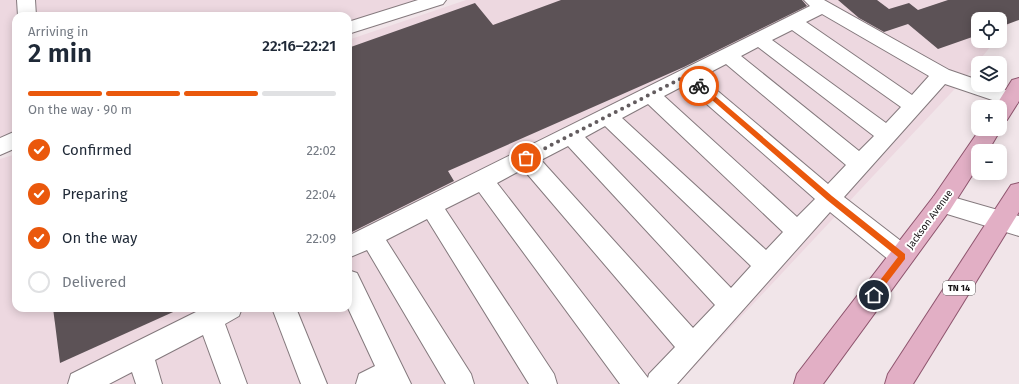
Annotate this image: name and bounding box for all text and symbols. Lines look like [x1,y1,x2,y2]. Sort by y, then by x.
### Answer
map controls [971,12,1007,180]
button: locate [971,12,1007,48]
text: Arriving in [28,24,88,39]
text: 22:16–22:21 [262,37,336,55]
text: 2 min [28,38,92,69]
button: layers [971,56,1007,92]
courier [679,66,719,106]
icon: bike [688,75,710,97]
button: + [971,100,1007,136]
text: On the way · 90 m [28,102,132,117]
icon: check [28,139,50,161]
text: Confirmed [62,141,132,159]
pin [509,141,543,175]
text: 22:02 [306,143,336,158]
button: − [971,144,1007,180]
icon: bag [515,147,537,169]
icon: check [28,183,50,205]
text: Preparing [62,185,127,203]
text: 22:04 [306,187,336,202]
street label: Jackson Avenue [904,188,955,252]
icon: check [28,227,50,249]
text: On the way [62,229,137,247]
text: 22:09 [306,231,336,246]
text: Delivered [62,273,126,291]
pin [857,278,891,312]
road number: TN 14 [943,281,975,295]
icon: home [863,284,885,306]

